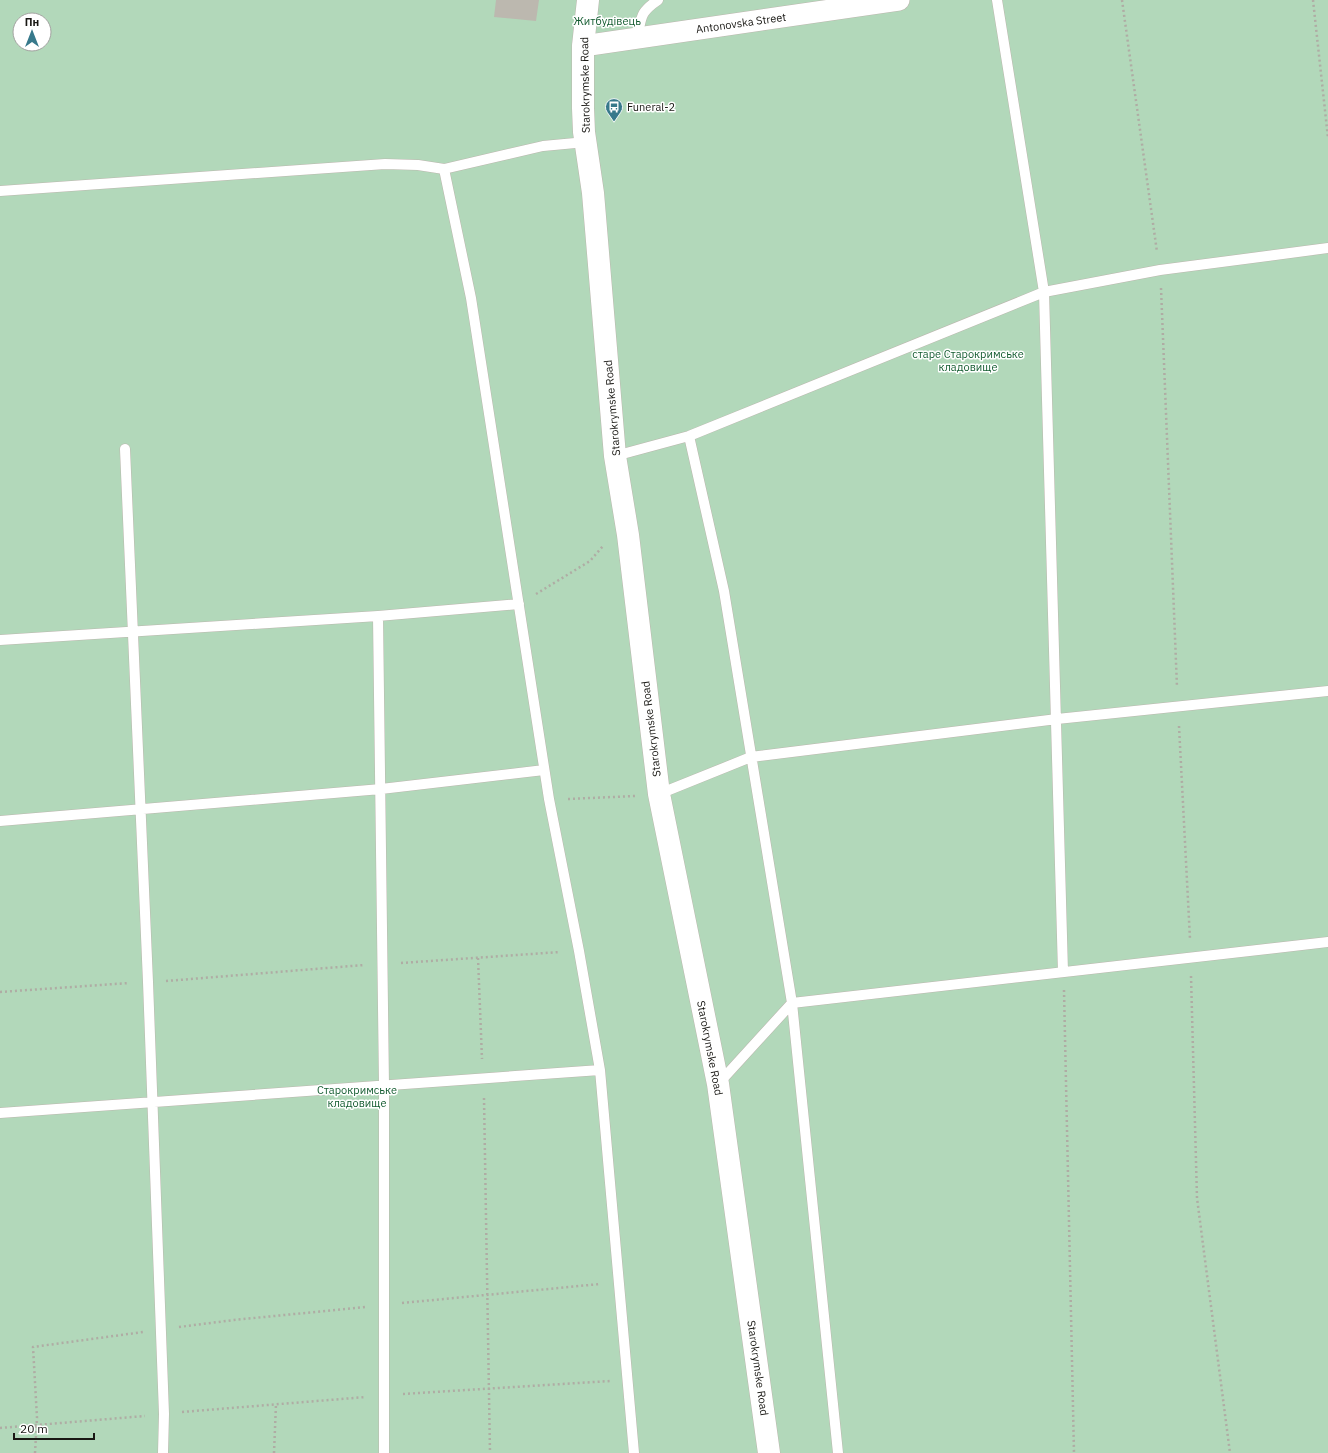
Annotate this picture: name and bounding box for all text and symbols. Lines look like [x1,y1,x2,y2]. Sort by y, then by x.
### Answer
street label: Antonovska Street [695,10,787,36]
north arrow [12,12,52,52]
park label: Житбудівець [573,14,641,28]
text: Пн [25,15,39,29]
street label: Starokrymske Road [577,37,593,133]
bus stop icon: Funeral-2 [604,97,624,122]
place label: Funeral-2 [627,100,675,114]
park label: старе Старокримське кладовище [912,347,1024,374]
street label: Starokrymske Road [601,359,623,457]
street label: Starokrymske Road [638,680,664,778]
street label: Starokrymske Road [694,999,726,1097]
park label: Старокримське кладовище [317,1083,397,1110]
street label: Starokrymske Road [744,1319,772,1417]
scale bar [14,1415,94,1441]
text: 20 m [20,1421,48,1436]

